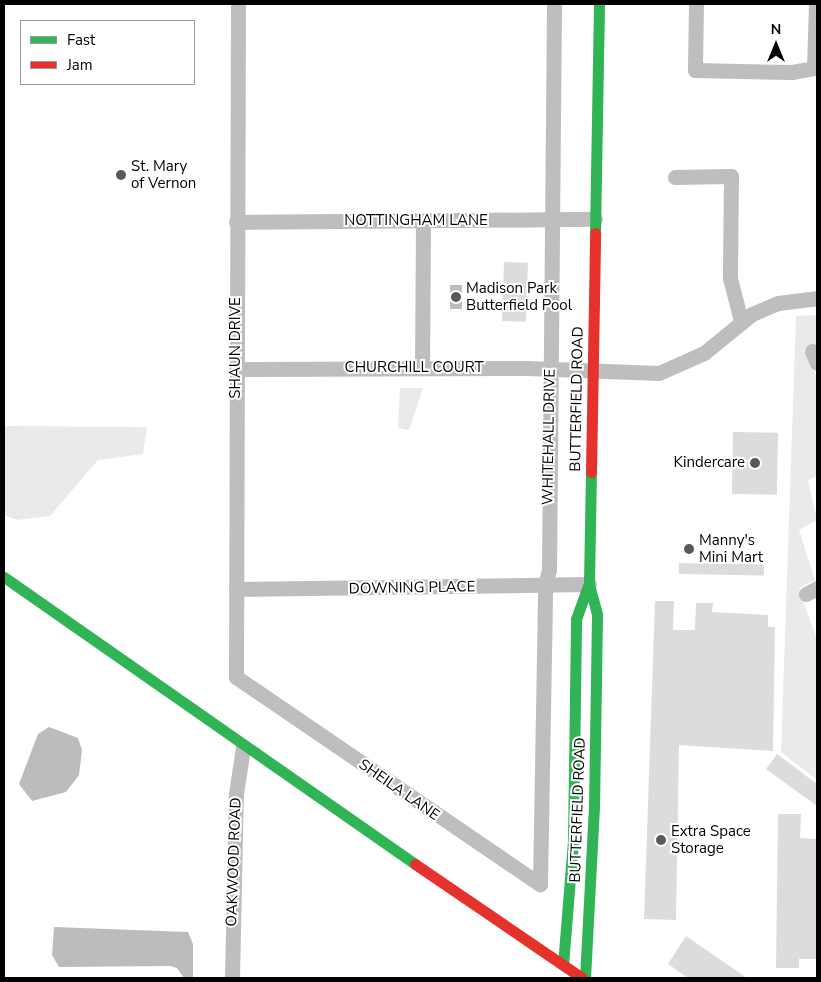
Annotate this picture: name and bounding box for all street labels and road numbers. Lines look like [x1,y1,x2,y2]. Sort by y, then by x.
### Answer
street label: NOTTINGHAM LANE [344,212,488,230]
street label: SHAUN DRIVE [227,297,245,399]
street label: BUTTERFIELD ROAD [567,326,587,472]
street label: CHURCHILL COURT [345,359,483,377]
street label: WHITEHALL DRIVE [539,369,559,505]
street label: DOWNING PLACE [349,578,475,598]
street label: BUTTERFIELD ROAD [566,737,590,883]
street label: SHEILA LANE [355,756,443,824]
street label: OAKWOOD ROAD [223,797,245,927]

